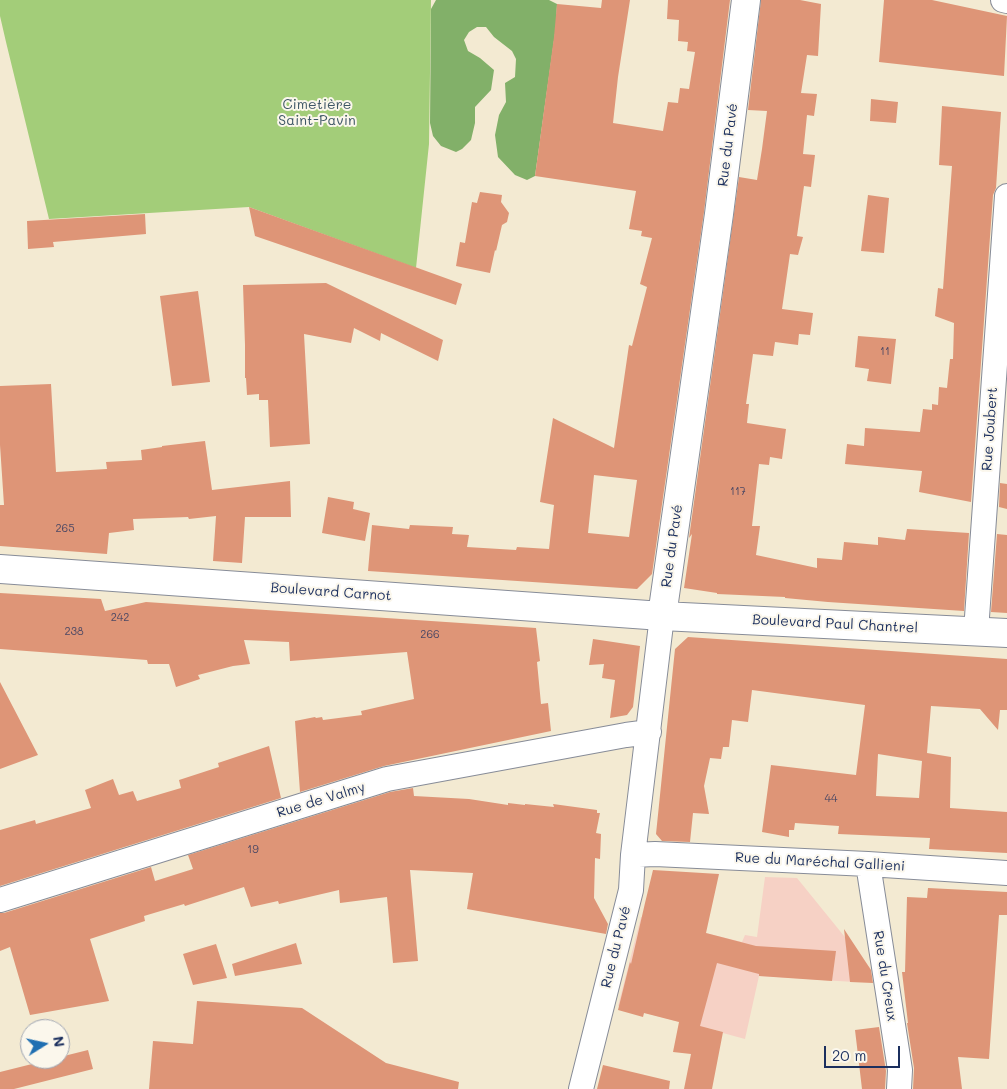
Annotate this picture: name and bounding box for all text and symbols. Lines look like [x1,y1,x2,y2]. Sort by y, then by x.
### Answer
park label: Cimetière Saint-Pavin [278,97,356,130]
street label: Rue du Pavé [715,102,741,188]
house number: 11 [880,345,890,359]
street label: Rue Joubert [979,386,1001,472]
house number: 117 [730,485,746,499]
street label: Rue du Pavé [658,503,686,589]
house number: 265 [55,522,75,536]
street label: Boulevard Carnot [270,579,392,605]
house number: 242 [111,611,129,625]
street label: Boulevard Paul Chantrel [752,611,918,637]
house number: 238 [64,625,84,639]
house number: 266 [420,628,440,642]
street label: Rue de Valmy [275,779,367,821]
house number: 44 [825,792,837,806]
house number: 19 [247,843,259,857]
street label: Rue du Maréchal Gallieni [735,849,905,875]
street label: Rue du Pavé [598,904,634,990]
street label: Rue du Creux [870,930,900,1022]
north arrow [20,1019,70,1069]
text: N [49,1035,70,1048]
scale bar [827,1036,903,1068]
text: 20 m [832,1045,866,1065]

